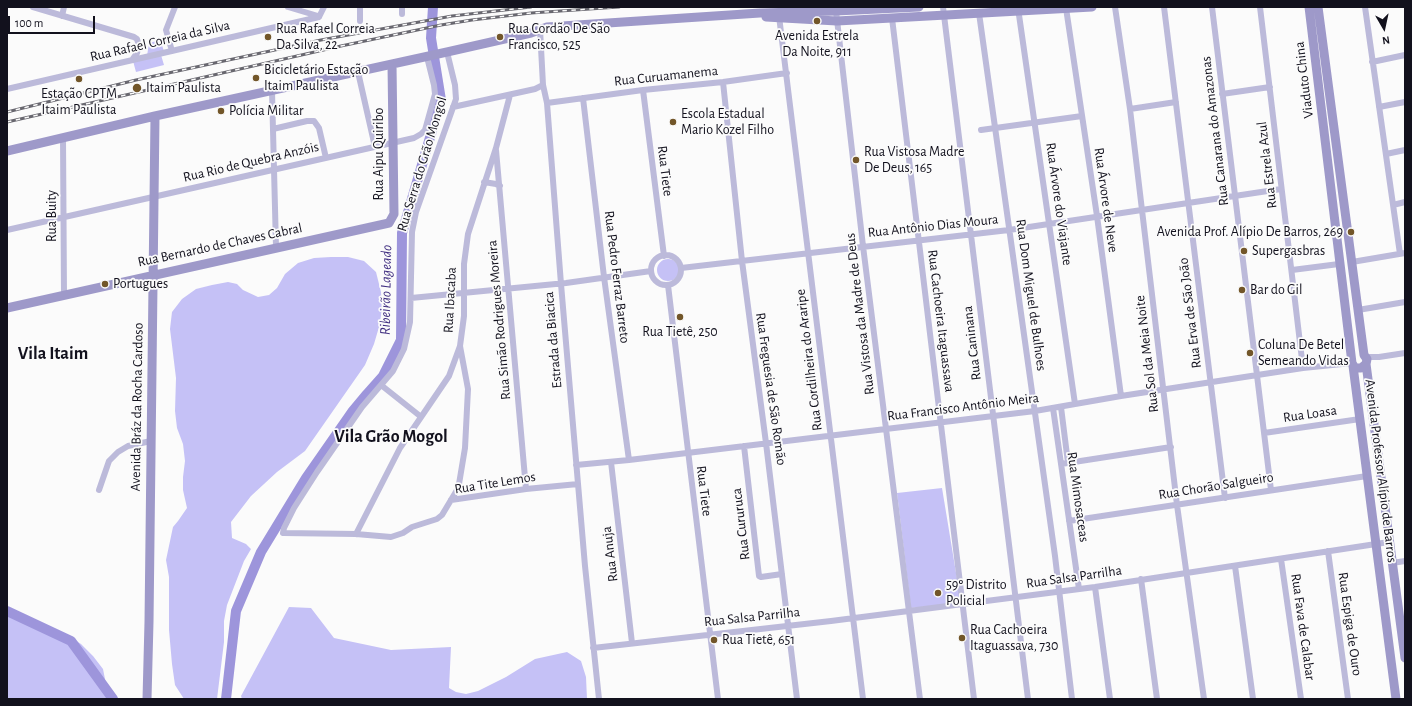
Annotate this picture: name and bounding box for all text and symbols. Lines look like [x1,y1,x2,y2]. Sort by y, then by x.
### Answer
scale bar [10,8,97,34]
north arrow [1364,8,1404,48]
marker: Avenida Estrela Da Noite, 911 [812,16,822,26]
text: 100 m [15,17,43,29]
street label: Rua Rafael Correia da Silva [88,17,232,65]
place label: Rua Rafael Correia Da Silva, 22 [276,21,375,54]
place label: Rua Cordão De São Francisco, 525 [508,21,610,54]
place label: Avenida Estrela Da Noite, 911 [775,28,859,60]
marker: Rua Rafael Correia Da Silva, 22 [263,32,273,42]
marker: Rua Cordão De São Francisco, 525 [495,32,505,42]
text: N [1381,34,1391,46]
street label: Viaduto China [1291,41,1317,119]
street label: Rua Canarana do Amazonas [1197,55,1233,207]
place label: Bicicletário Estação Itaim Paulista [264,62,368,94]
street label: Rua Curuamanema [613,62,719,90]
marker: Bicicletário Estação Itaim Paulista [251,73,261,83]
marker: Estação CPTM Itaim Paulista [74,74,84,84]
place label: Itaim Paulista [146,80,221,96]
marker: Itaim Paulista [131,82,143,94]
place label: Estação CPTM Itaim Paulista [41,86,117,118]
street label: Rua Serra do Grão Mongol [393,94,451,234]
place label: Polícia Militar [229,103,304,119]
marker: Polícia Militar [216,106,226,116]
place label: Escola Estadual Mario Kozel Filho [681,106,774,138]
street label: Rua Aipu Quiribo [371,108,387,200]
marker: Escola Estadual Mario Kozel Filho [668,117,678,127]
street label: Rua Estrela Azul [1253,121,1281,209]
street label: Rua Rio de Quebra Anzóis [182,138,320,186]
street label: Rua Árvore do Viajante [1042,141,1076,267]
place label: Rua Vistosa Madre De Deus, 165 [864,144,965,176]
street label: Rua Tiete [654,145,676,197]
street label: Rua Árvore de Neve [1090,146,1122,254]
marker: Rua Vistosa Madre De Deus, 165 [851,155,861,165]
street label: Rua Buity [44,190,60,242]
street label: Rua Pedro Ferraz Barreto [601,210,633,344]
street label: Rua Antônio Dias Moura [867,211,999,241]
street label: Rua Dom Miguel de Bulhoes [1012,218,1050,372]
street label: Rua Bernardo de Chaves Cabral [136,219,304,271]
place label: Avenida Prof. Alípio De Barros, 269 [1157,224,1343,240]
marker: Avenida Prof. Alípio De Barros, 269 [1346,227,1356,237]
street label: Rua Vistosa da Madre de Deus [842,232,878,396]
street label: Rua Simão Rodrigues Moreira [484,240,514,400]
place label: Supergasbras [1252,243,1325,259]
water label: Ribeirão Lageado [376,245,396,335]
marker: Supergasbras [1239,246,1249,256]
street label: Rua Cachoeira Itaguassava [924,249,958,393]
street label: Rua Erva de São João [1175,257,1205,369]
street label: Rua Ibacaba [440,267,460,333]
place label: Portugues [113,276,168,292]
marker: Portugues [100,279,110,289]
place label: Bar do Gil [1250,282,1302,298]
marker: Bar do Gil [1237,285,1247,295]
street label: Rua Cordilheira do Araripe [792,288,826,432]
street label: Estrada da Biacica [540,291,566,389]
street label: Rua Sol da Meia Noite [1131,294,1163,414]
street label: Rua Caninana [959,305,985,381]
marker: Rua Tietê, 250 [675,312,685,322]
street label: Rua Freguesia de São Romão [752,312,790,466]
street label: Avenida Bráz da Rocha Cardoso [127,322,147,492]
place label: Rua Tietê, 250 [642,324,718,340]
place label: Coluna De Betel Semeando Vidas [1258,337,1349,370]
district label: Vila Itaim [18,343,88,365]
marker: Coluna De Betel Semeando Vidas [1245,348,1255,358]
street label: Avenida Professor Alípio de Barros [1361,378,1401,564]
street label: Rua Francisco Antônio Meira [886,389,1040,425]
street label: Rua Loasa [1282,402,1338,426]
district label: Vila Grão Mogol [334,426,448,448]
street label: Rua Mimosaceas [1063,451,1093,543]
street label: Rua Tiete [693,465,715,517]
street label: Rua Tite Lemos [453,468,537,498]
street label: Rua Chorão Salgueiro [1157,469,1275,503]
street label: Rua Cururuca [728,487,754,561]
street label: Rua Anuja [598,525,622,583]
street label: Rua Salsa Parrilha [1025,562,1123,592]
street label: Rua Espiga de Ouro [1334,571,1366,677]
street label: Rua Fava de Calabar [1287,573,1319,681]
place label: 59º Distrito Policial [946,577,1007,610]
marker: 59º Distrito Policial [933,588,943,598]
street label: Rua Salsa Parrilha [703,604,801,630]
place label: Rua Cachoeira Itaguassava, 730 [970,622,1058,654]
place label: Rua Tietê, 651 [722,632,795,648]
marker: Rua Cachoeira Itaguassava, 730 [957,633,967,643]
marker: Rua Tietê, 651 [709,635,719,645]

